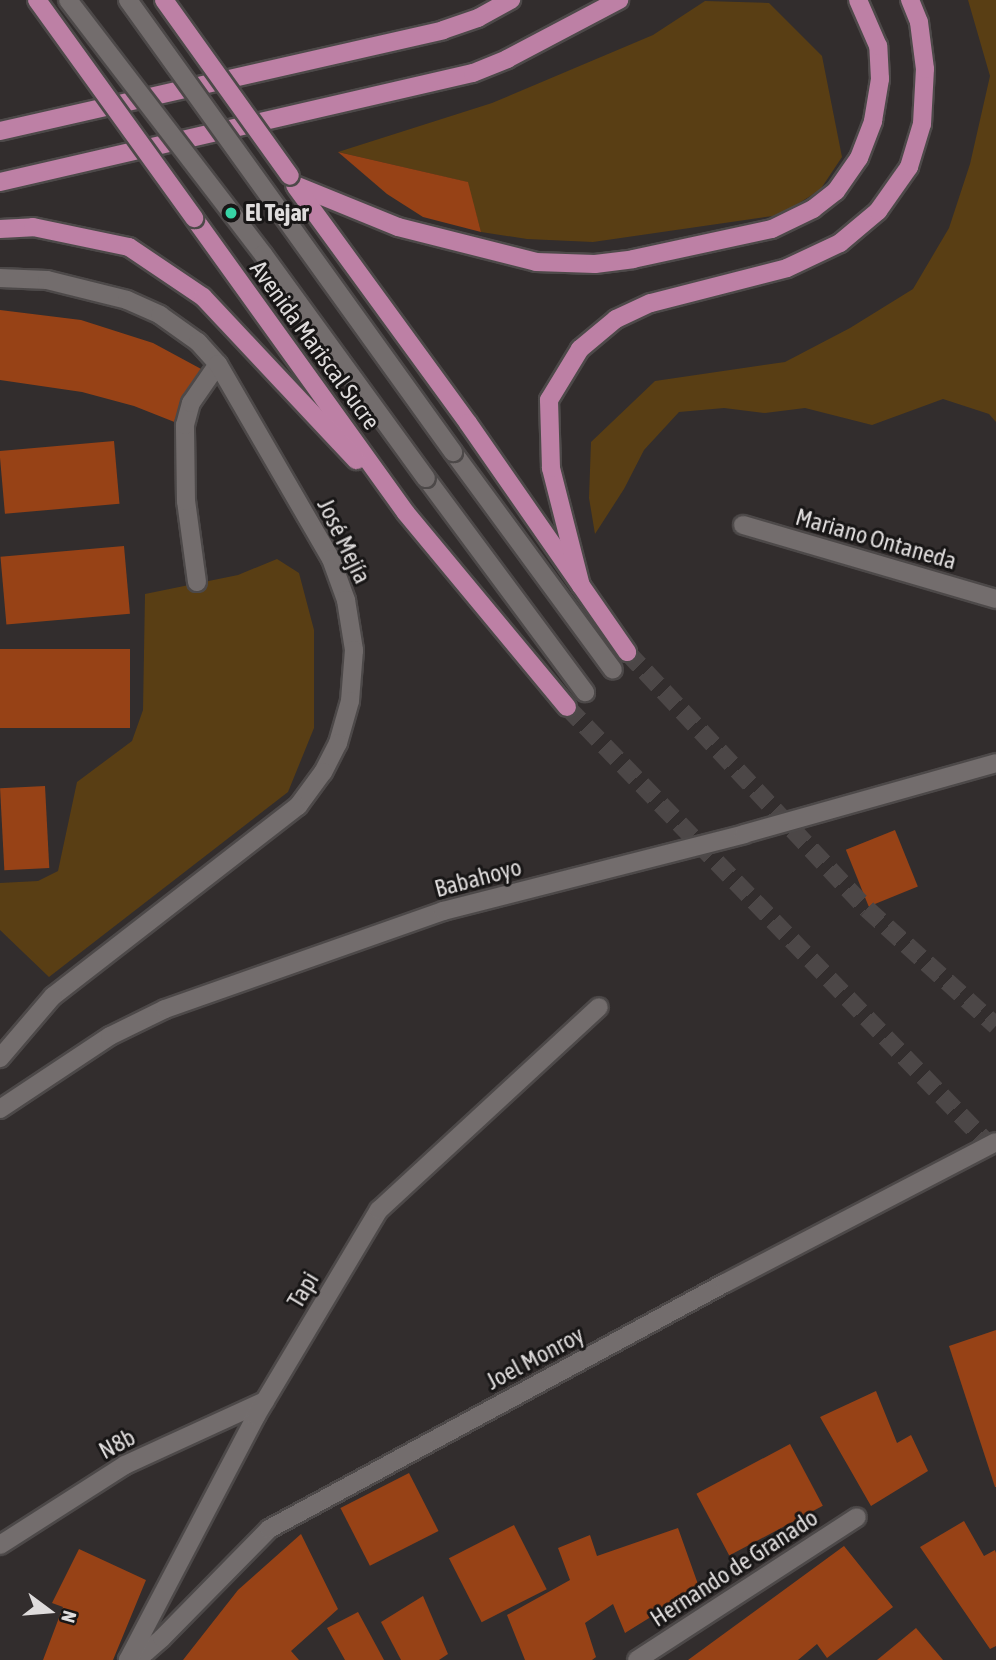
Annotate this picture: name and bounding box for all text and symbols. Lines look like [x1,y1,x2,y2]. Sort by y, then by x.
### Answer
place label: El Tejar [245,199,309,227]
marker: El Tejar [223,205,239,221]
street label: Avenida Mariscal Sucre [244,255,386,435]
street label: José Mejía [311,494,377,588]
street label: Mariano Ontaneda [792,502,960,576]
street label: Babahoyo [431,853,525,903]
street label: Tapi [281,1267,325,1313]
street label: Joel Monroy [481,1320,589,1396]
street label: N8b [94,1423,140,1465]
street label: Hernando de Granado [645,1503,823,1633]
north arrow [14,1576,84,1646]
text: N [57,1608,81,1625]

